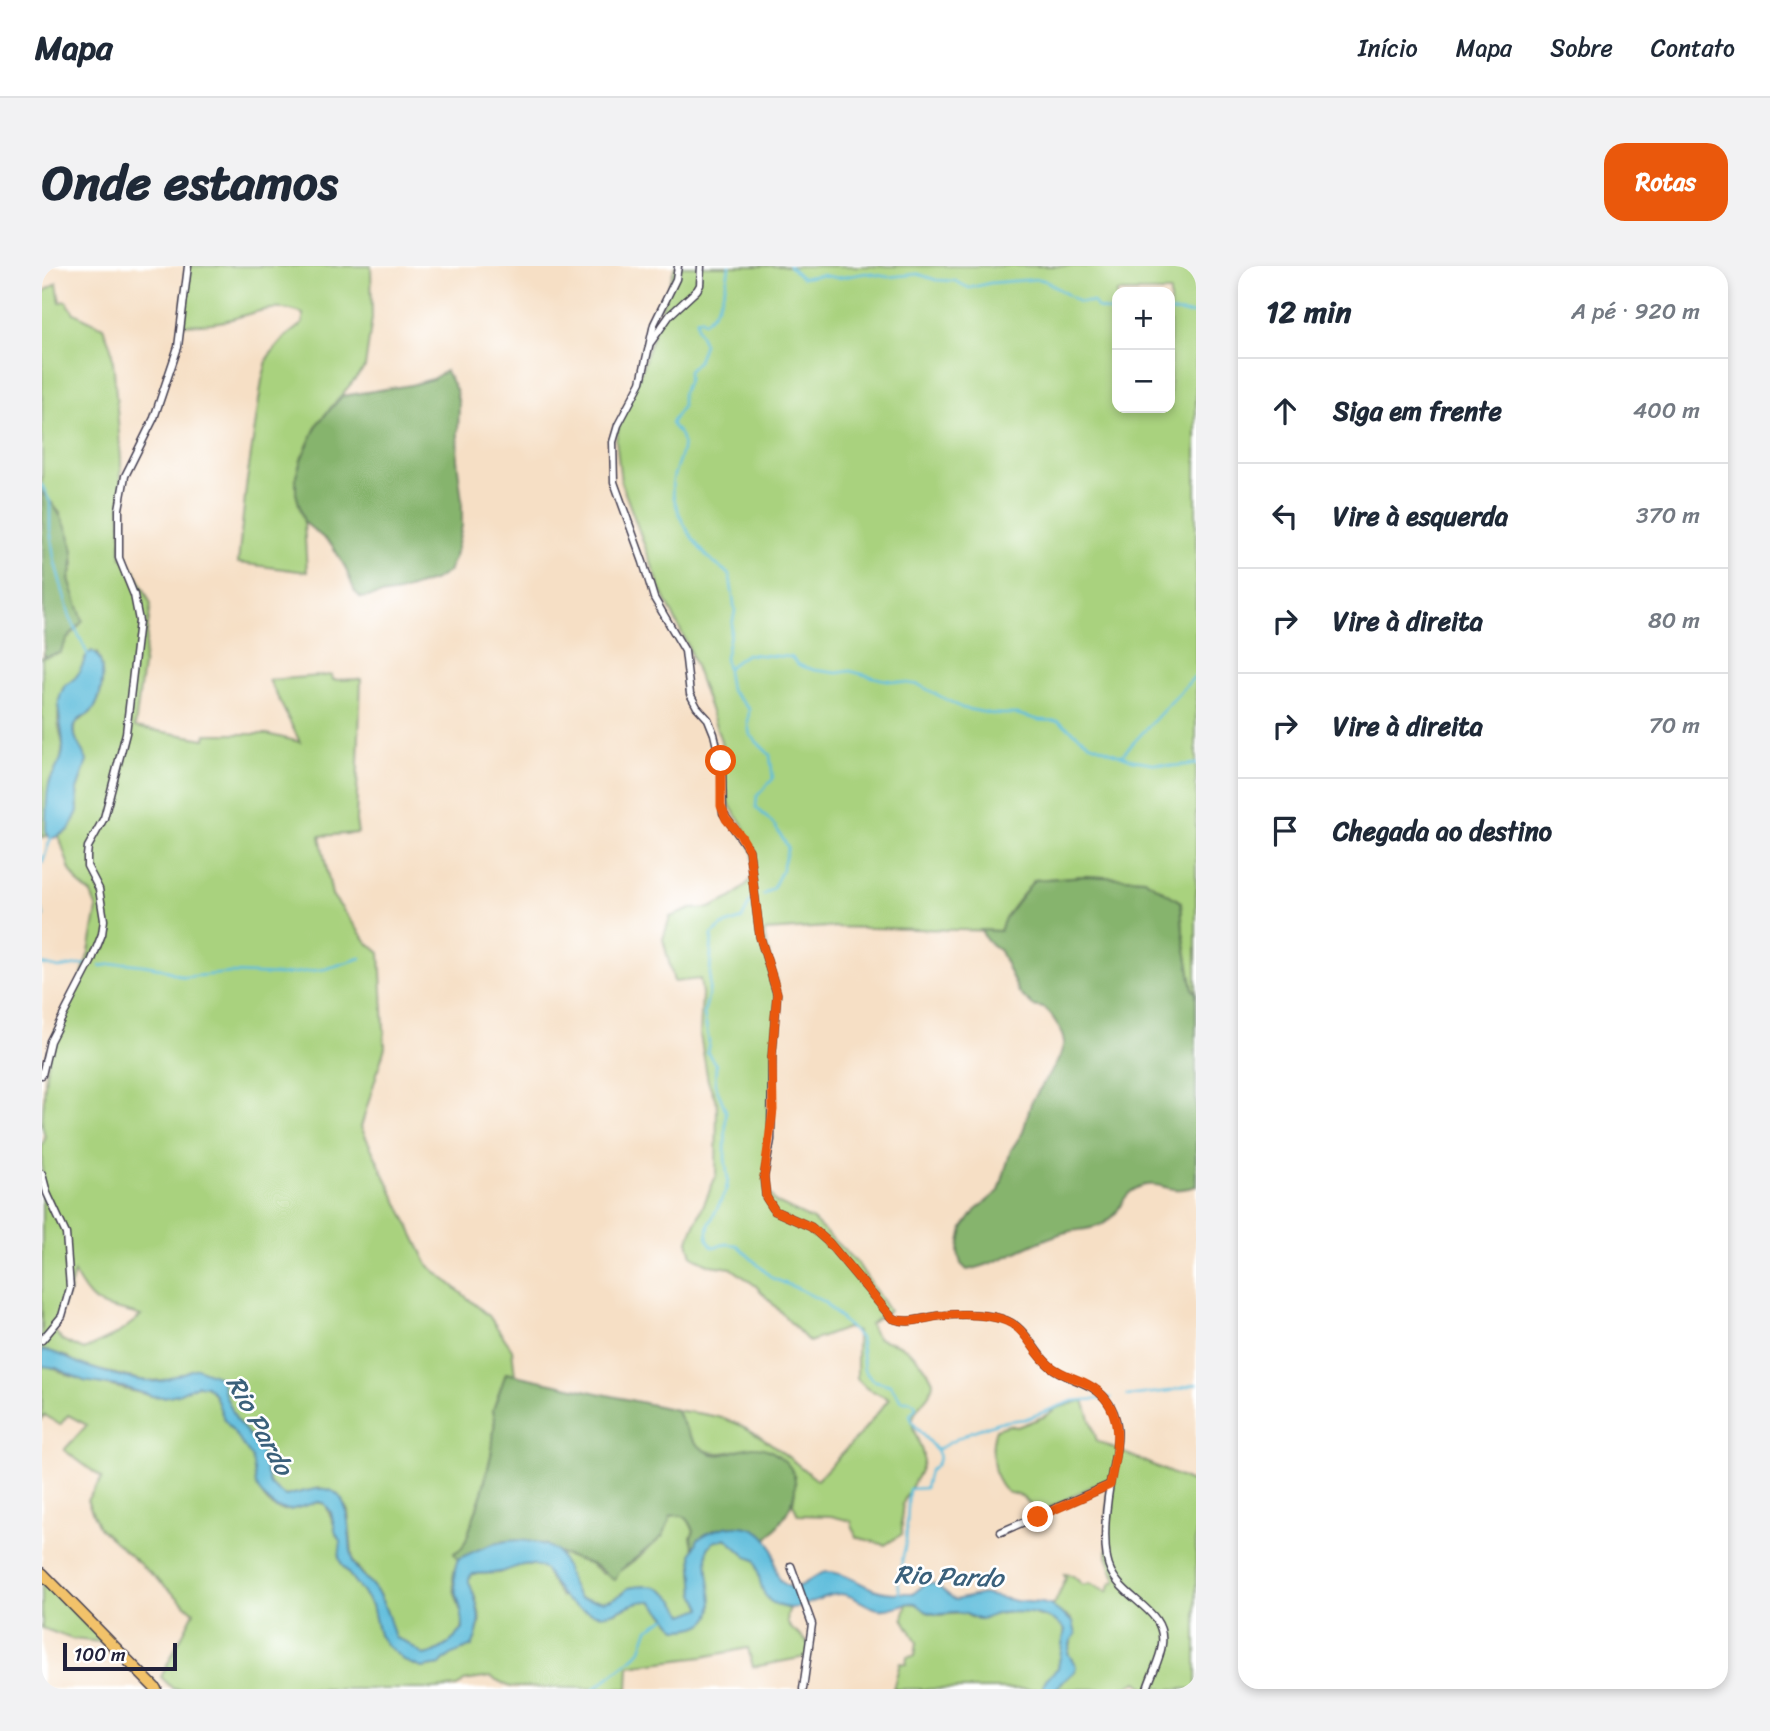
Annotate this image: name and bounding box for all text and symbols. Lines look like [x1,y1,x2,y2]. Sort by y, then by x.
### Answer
text: Mapa [35,19,112,77]
text: Início [1358,27,1418,69]
text: Mapa [1456,27,1512,69]
text: Sobre [1550,27,1613,69]
text: Contato [1651,27,1735,69]
text: Onde estamos [42,139,338,226]
button: Rotas [1604,143,1728,221]
text: 12 min [1266,285,1351,339]
map controls [1112,287,1175,413]
button: + [1112,287,1175,350]
text: A pé · 920 m [1571,291,1700,332]
button: − [1112,350,1175,413]
text: Siga em frente [1333,388,1502,434]
text: 400 m [1633,390,1700,431]
icon: ahead [1266,392,1304,430]
text: Vire à esquerda [1333,493,1508,539]
text: 370 m [1636,495,1700,536]
icon: left [1266,497,1304,535]
text: Vire à direita [1333,598,1483,644]
text: 80 m [1648,600,1700,641]
icon: right [1266,602,1304,640]
text: Vire à direita [1333,703,1483,749]
text: 70 m [1649,705,1700,746]
icon: right [1266,707,1304,745]
route start [705,745,736,776]
text: Chegada ao destino [1333,808,1552,854]
icon: arrive [1266,812,1304,850]
water label: Rio Pardo [214,1366,308,1486]
route end [1022,1501,1053,1532]
water label: Rio Pardo [894,1551,1007,1601]
text: 100 m [74,1638,126,1671]
scale bar [63,1640,177,1672]

